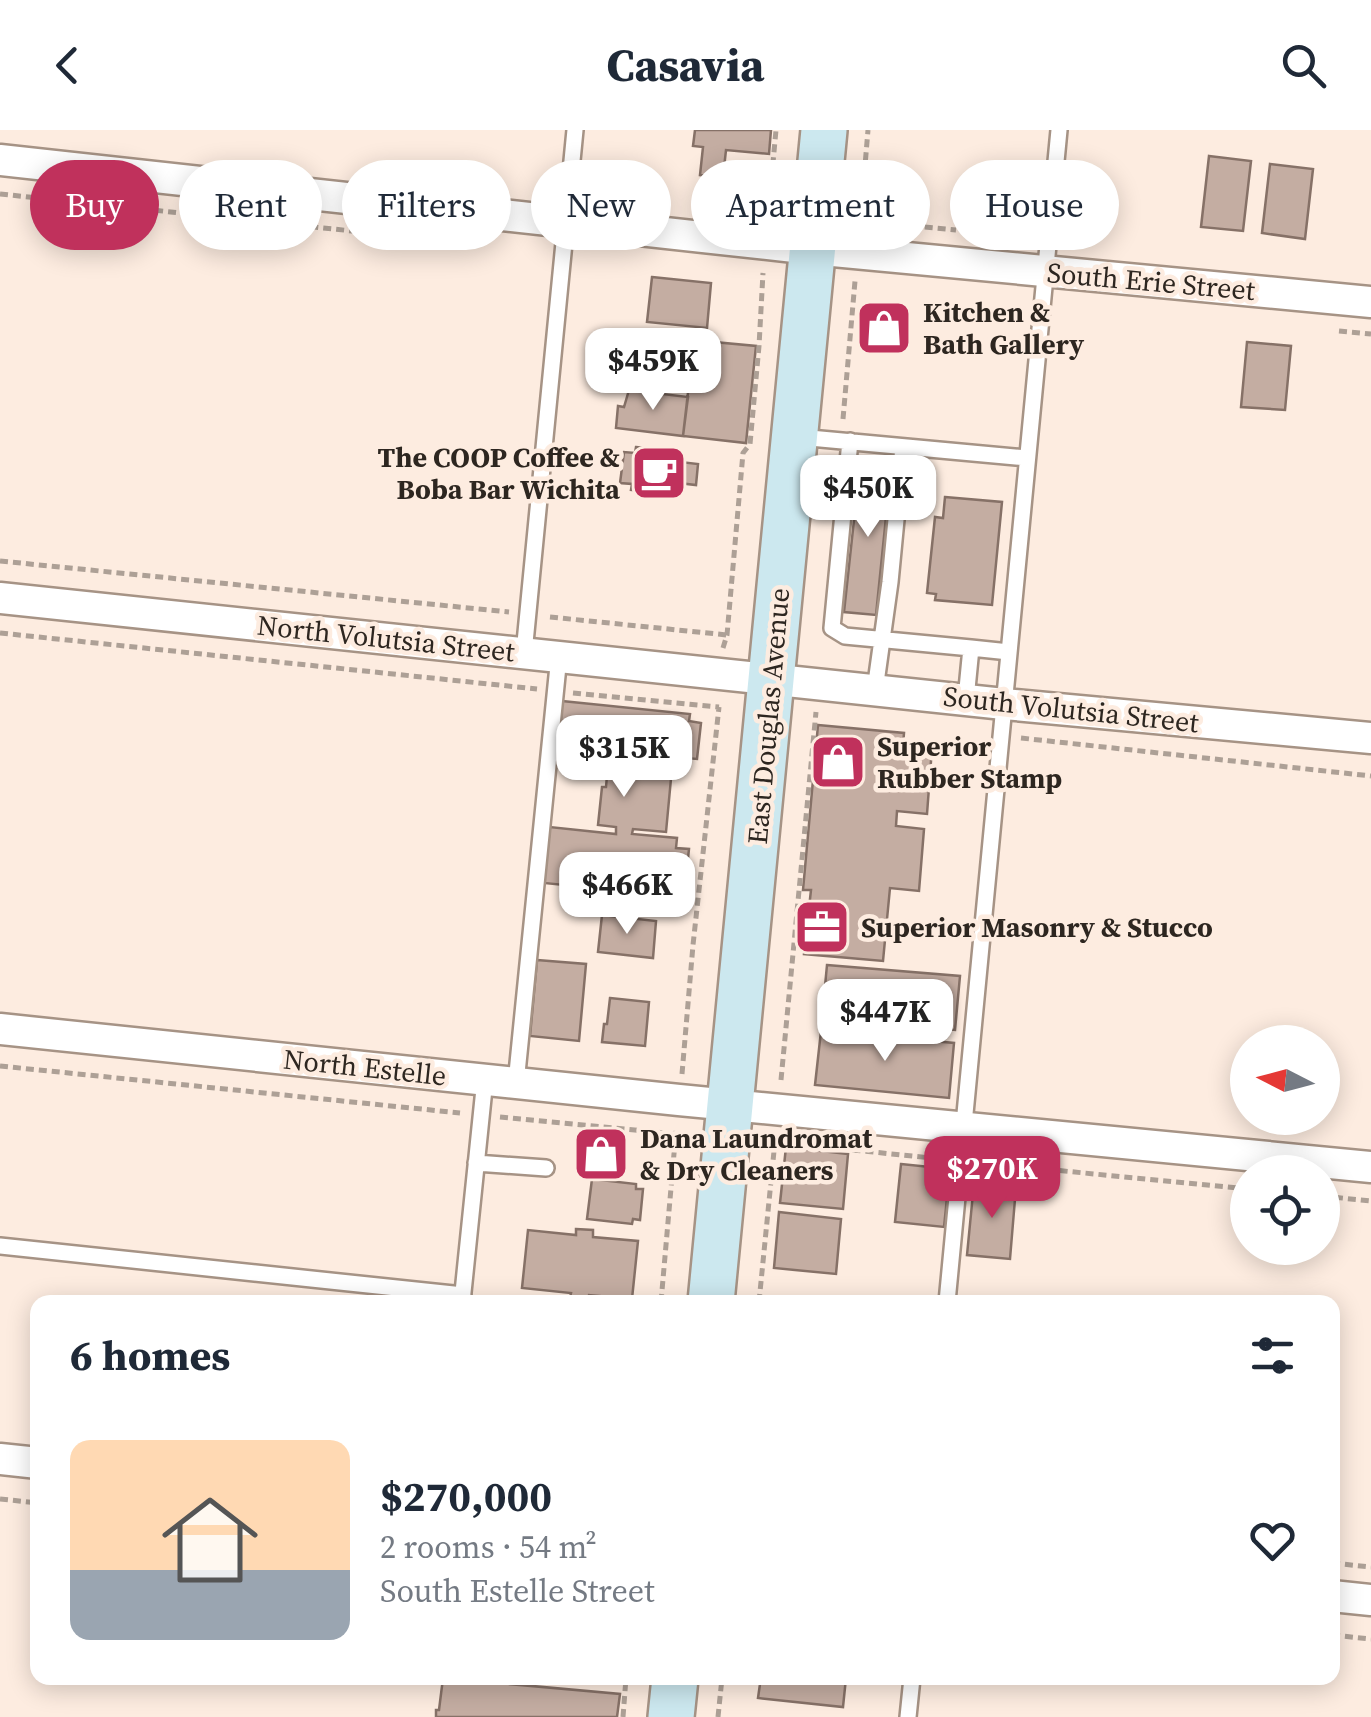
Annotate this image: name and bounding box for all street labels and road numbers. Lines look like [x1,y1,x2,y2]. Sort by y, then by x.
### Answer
street label: South Erie Street [1046,253,1257,309]
street label: East Douglas Avenue [738,586,798,846]
street label: North Volutsia Street [255,606,518,671]
street label: South Volutsia Street [941,677,1201,741]
street label: North Estelle [282,1040,448,1094]

